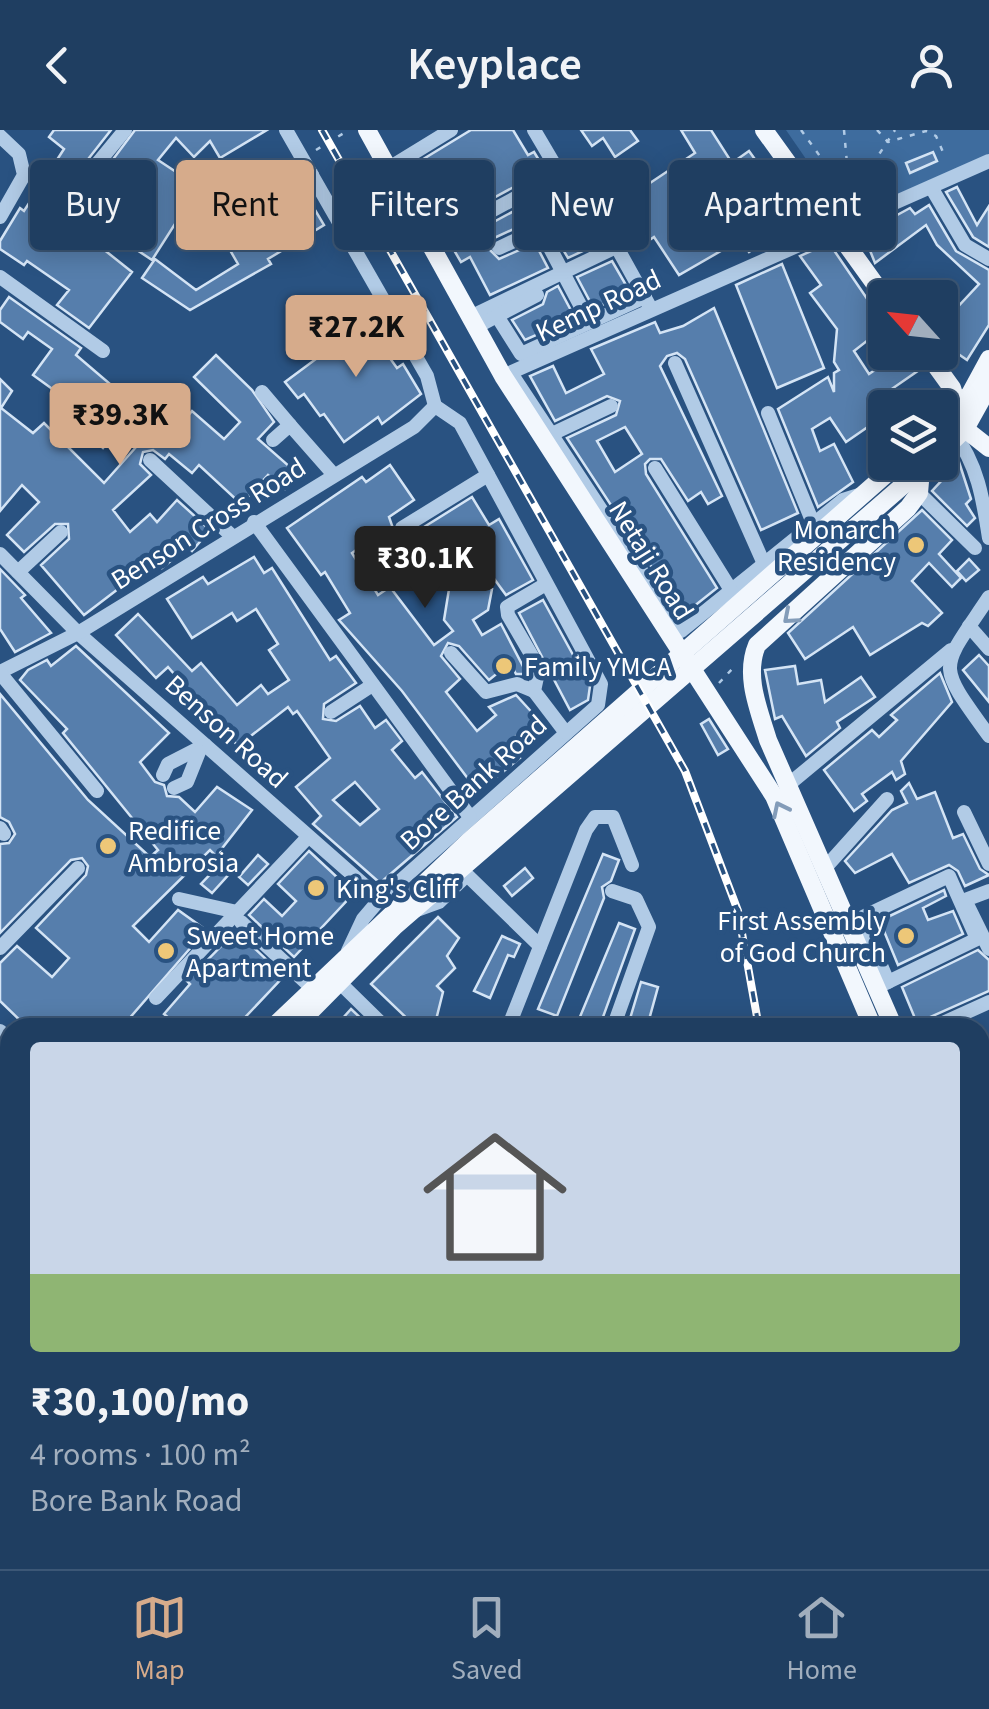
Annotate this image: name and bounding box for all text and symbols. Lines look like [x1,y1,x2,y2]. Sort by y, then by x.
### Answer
text: Keyplace [407,33,582,97]
icon: back [30,38,85,93]
icon: person [904,38,959,93]
chip: Buy [30,160,156,250]
chip: Rent [176,160,314,250]
chip: Filters [334,160,494,250]
chip: New [514,160,649,250]
chip: Apartment [669,160,896,250]
street label: Kemp Road [529,259,668,352]
north arrow [868,280,958,370]
map controls [868,280,958,480]
pin: ₹27.2K [275,295,437,380]
text: ₹27.2K [308,304,404,350]
pin: ₹39.3K [39,383,201,468]
button: layers [868,390,958,480]
text: ₹39.3K [72,392,168,438]
street label: Benson Cross Road [103,448,314,600]
street label: Netaji Road [599,493,704,628]
place label: Monarch Residency [777,510,896,582]
pin: ₹30.1K [344,526,506,611]
marker: Monarch Residency [905,534,927,556]
text: ₹30.1K [377,535,473,581]
one-way arrow [783,606,802,624]
place label: Family YMCA [524,647,673,687]
marker: Family YMCA [493,655,515,677]
street label: Benson Road [156,665,297,798]
street label: Bore Bank Road [391,706,556,860]
one-way arrow [772,801,792,819]
place label: Redifice Ambrosia [128,811,239,883]
marker: Redifice Ambrosia [97,835,119,857]
place label: King's Cliff [336,869,459,909]
marker: King's Cliff [305,877,327,899]
place label: First Assembly of God Church [717,901,886,973]
place label: Sweet Home Apartment [186,916,334,988]
marker: First Assembly of God Church [895,925,917,947]
marker: Sweet Home Apartment [155,940,177,962]
icon: home [405,1107,585,1287]
text: ₹30,100/mo [30,1372,249,1432]
text: 4 rooms · 100 m² [30,1432,251,1478]
text: Bore Bank Road [30,1478,243,1524]
tab: Map [132,1590,187,1690]
tab: Saved [451,1590,522,1690]
tab: Home [786,1590,857,1690]

